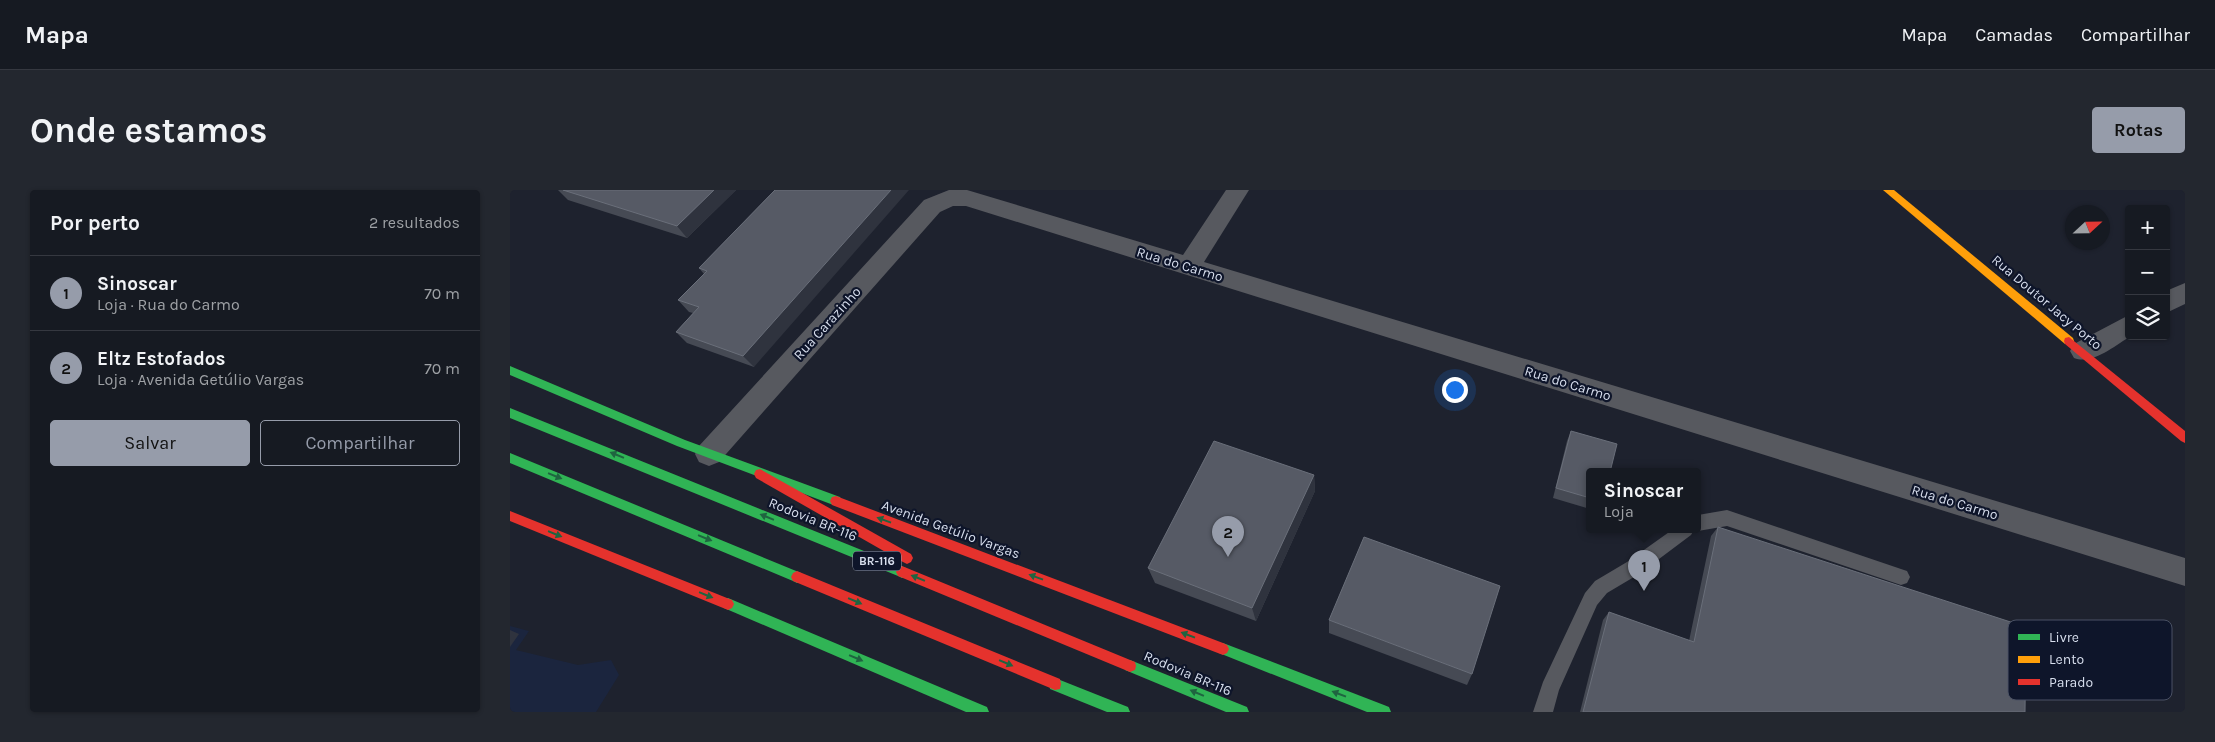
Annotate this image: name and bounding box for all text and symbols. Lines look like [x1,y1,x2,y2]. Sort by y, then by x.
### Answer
text: Mapa [25,21,89,49]
text: Mapa [1902,24,1947,46]
text: Camadas [1975,24,2053,46]
text: Compartilhar [2081,24,2190,46]
button: Rotas [2092,107,2185,153]
text: Onde estamos [30,110,267,151]
north arrow [2065,205,2110,250]
map controls [2125,205,2170,340]
button: + [2125,205,2170,250]
text: Por perto [50,211,140,235]
text: 2 resultados [369,213,460,232]
street label: Rua do Carmo [1135,243,1225,286]
button: − [2125,250,2170,295]
street label: Rua Doutor Jacy Porto [1988,251,2105,353]
text: Sinoscar [97,273,177,295]
street label: Rua Carazinho [790,283,865,363]
text: 1 [63,284,69,303]
text: 70 m [424,284,460,303]
text: Loja · Rua do Carmo [97,295,240,314]
button: layers [2125,295,2170,340]
text: Eltz Estofados [97,348,226,370]
text: 2 [61,359,71,378]
text: 70 m [424,359,460,378]
street label: Rua do Carmo [1523,362,1613,405]
text: Loja · Avenida Getúlio Vargas [97,370,304,389]
your location [1442,377,1468,403]
button: Salvar [50,420,250,466]
button: Compartilhar [260,420,460,466]
one-way arrow [609,451,624,459]
popup [1586,468,1701,533]
one-way arrow [548,473,562,481]
text: Sinoscar [1604,480,1683,502]
street label: Rua do Carmo [1910,481,2000,524]
street label: Rodovia BR-116 [766,494,859,545]
street label: Avenida Getúlio Vargas [879,497,1022,562]
text: Loja [1604,502,1634,521]
one-way arrow [760,512,774,520]
one-way arrow [876,516,891,524]
pin: 2 [1212,516,1244,557]
one-way arrow [548,530,563,538]
one-way arrow [698,535,712,543]
pin: 1 [1628,550,1660,591]
road number: BR-116 [853,552,901,571]
one-way arrow [1028,573,1043,581]
one-way arrow [910,574,925,582]
one-way arrow [699,591,714,599]
one-way arrow [848,597,863,605]
legend [2008,620,2172,700]
text: Livre [2049,629,2079,646]
one-way arrow [1180,631,1195,638]
street label: Rodovia BR-116 [1141,647,1234,700]
text: Lento [2049,651,2084,668]
one-way arrow [849,654,864,662]
one-way arrow [998,660,1013,667]
text: Parado [2049,674,2093,691]
one-way arrow [1190,689,1204,697]
one-way arrow [1331,690,1346,698]

